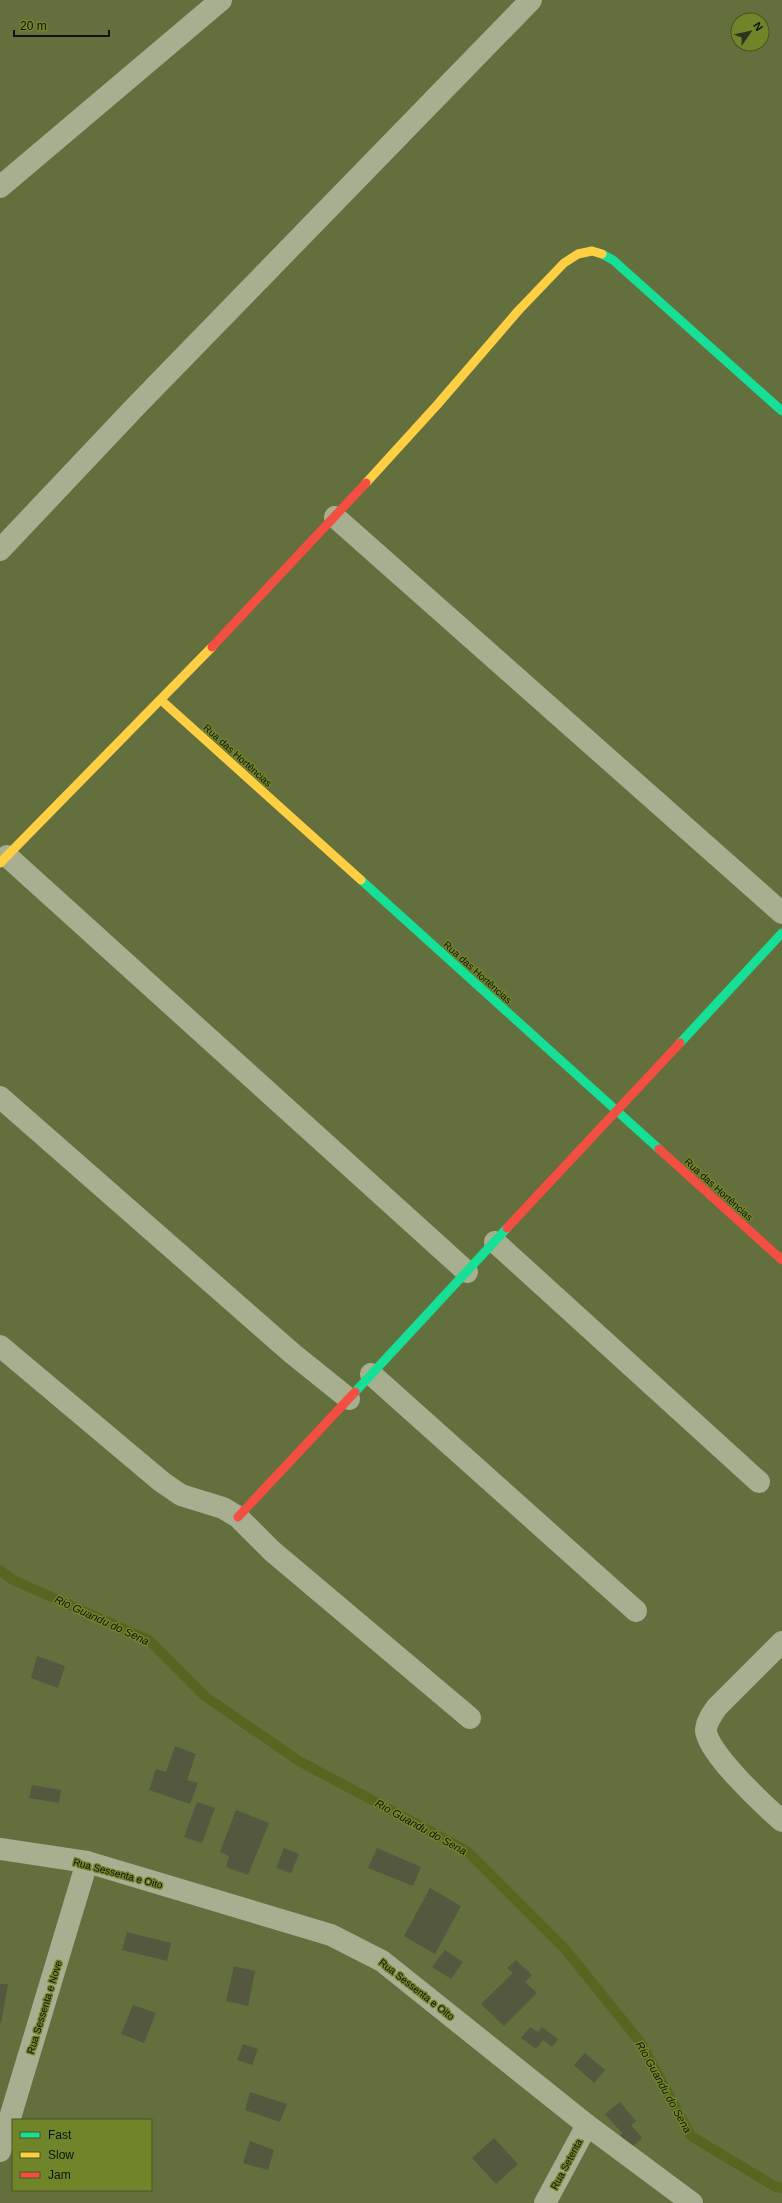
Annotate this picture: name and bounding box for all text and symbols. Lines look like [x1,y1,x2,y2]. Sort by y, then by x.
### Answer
scale bar [14,12,109,38]
north arrow [730,12,770,52]
text: 20 m [20,19,47,33]
text: N [751,20,766,33]
street label: Rua das Hortências [201,722,274,789]
street label: Rua das Hortências [441,939,514,1006]
street label: Rua das Hortências [682,1156,755,1223]
water label: Rio Guandu do Sena [53,1593,151,1647]
water label: Rio Guandu do Sena [373,1797,469,1857]
street label: Rua Sessenta e Oito [72,1856,164,1891]
street label: Rua Sessenta e Oito [377,1957,457,2022]
street label: Rua Sessenta e Nove [25,1959,64,2055]
water label: Rio Guandu do Sena [634,2039,694,2135]
legend [12,2119,152,2191]
text: Fast [48,2128,72,2142]
street label: Rua Setenta [549,2137,585,2191]
text: Slow [48,2148,74,2162]
text: Jam [48,2168,71,2182]

